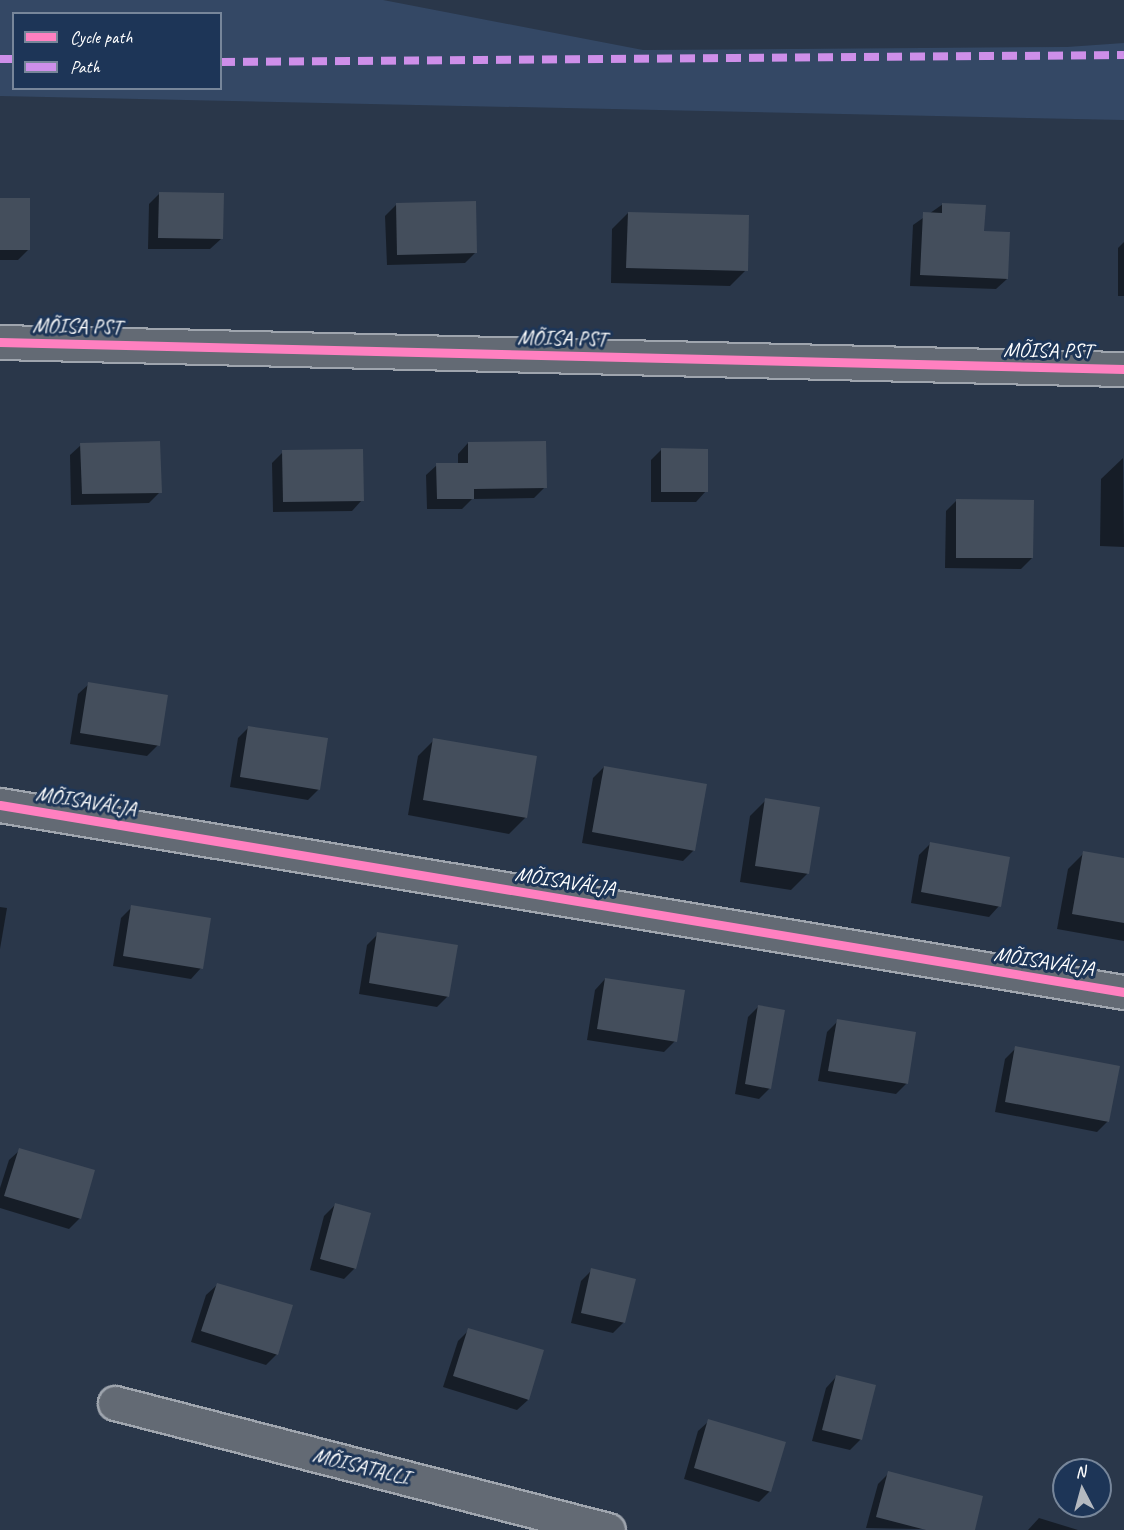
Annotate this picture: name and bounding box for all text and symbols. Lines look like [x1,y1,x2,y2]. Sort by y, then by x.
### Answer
legend [12,12,222,90]
text: Cycle path [70,26,132,48]
text: Path [70,56,100,78]
street label: MÕISA PST [32,313,122,339]
street label: MÕISA PST [517,325,607,351]
street label: MÕISA PST [1003,337,1093,363]
street label: MÕISAVÄLJA [34,781,138,821]
street label: MÕISAVÄLJA [513,861,617,901]
street label: MÕISAVÄLJA [992,941,1096,981]
street label: MÕISATALLI [310,1442,412,1490]
north arrow [1052,1458,1112,1518]
text: N [1074,1462,1086,1483]

